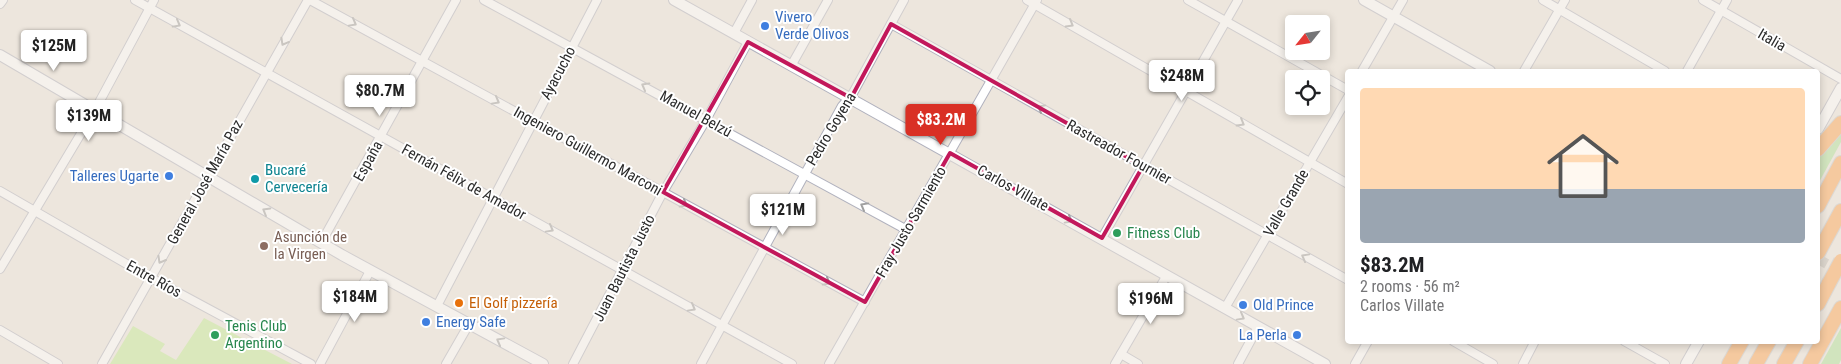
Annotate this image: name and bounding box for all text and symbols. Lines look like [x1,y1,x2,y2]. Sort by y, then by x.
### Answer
place label: Vivero Verde Olivos [775,8,849,43]
north arrow [1285,15,1330,60]
map controls [1285,15,1330,115]
one-way arrow [172,17,181,27]
one-way arrow [348,17,357,27]
one-way arrow [1064,18,1073,28]
marker: Vivero Verde Olivos [759,20,771,32]
street label: Italia [1755,25,1789,55]
pin: $125M [19,30,89,72]
text: $125M [32,36,76,55]
one-way arrow [280,37,290,46]
street label: Ayacucho [537,43,579,103]
pin: $248M [1147,59,1217,102]
text: $248M [1160,66,1204,85]
button: locate [1285,70,1330,115]
pin: $80.7M [339,74,421,117]
text: $80.7M [355,81,405,100]
one-way arrow [641,82,650,92]
street label: Manuel Belzú [657,87,735,141]
street label: Pedro Goyena [802,89,860,169]
one-way arrow [490,95,499,105]
pin: $139M [54,100,124,142]
street label: Ingeniero Guillermo Marconi [511,103,665,199]
pin: $83.2M [900,104,982,146]
one-way arrow [1038,105,1047,115]
text: $139M [67,106,111,125]
text: $83.2M [916,110,966,129]
street label: General José María Paz [163,116,247,248]
street label: Rastreador Fournier [1064,116,1175,188]
one-way arrow [1235,117,1244,127]
icon: home [1538,121,1628,211]
street label: España [350,138,386,184]
street label: Fernán Félix de Amador [399,140,530,224]
place label: Bucaré Cervecería [265,161,328,196]
street label: Carlos Villate [974,161,1052,215]
street label: Fray Justo Sarmiento [872,163,950,281]
street label: Valle Grande [1260,166,1312,240]
place label: Talleres Ugarte [70,167,159,185]
marker: Talleres Ugarte [163,170,175,182]
marker: Bucaré Cervecería [249,173,261,185]
pin: $121M [748,194,818,236]
one-way arrow [679,198,688,208]
text: $121M [761,200,805,219]
one-way arrow [860,202,869,212]
one-way arrow [263,208,272,218]
street label: Juan Bautista Justo [589,211,659,325]
one-way arrow [1064,213,1073,223]
one-way arrow [544,223,553,233]
place label: Fitness Club [1127,224,1200,242]
marker: Fitness Club [1111,227,1123,239]
place label: Asunción de la Virgen [274,228,347,263]
marker: Asunción de la Virgen [258,240,270,252]
one-way arrow [1301,253,1310,263]
text: $83.2M [1360,253,1424,277]
one-way arrow [157,255,167,264]
street label: Entre Ríos [123,257,185,301]
one-way arrow [822,275,831,285]
text: 2 rooms · 56 m² [1360,277,1460,296]
pin: $184M [320,280,390,323]
pin: $196M [1116,282,1186,325]
text: $184M [333,287,377,306]
text: $196M [1129,289,1173,308]
place label: El Golf pizzería [469,294,558,312]
place label: Old Prince [1253,296,1314,314]
text: Carlos Villate [1360,296,1444,315]
marker: El Golf pizzería [453,297,465,309]
marker: Old Prince [1237,299,1249,311]
one-way arrow [686,301,695,311]
one-way arrow [1236,311,1245,321]
place label: Energy Safe [436,313,506,331]
marker: Energy Safe [420,316,432,328]
place label: Tenis Club Argentino [225,317,287,352]
place label: La Perla [1239,326,1287,344]
marker: Tenis Club Argentino [209,329,221,341]
marker: La Perla [1291,329,1303,341]
one-way arrow [497,337,506,347]

